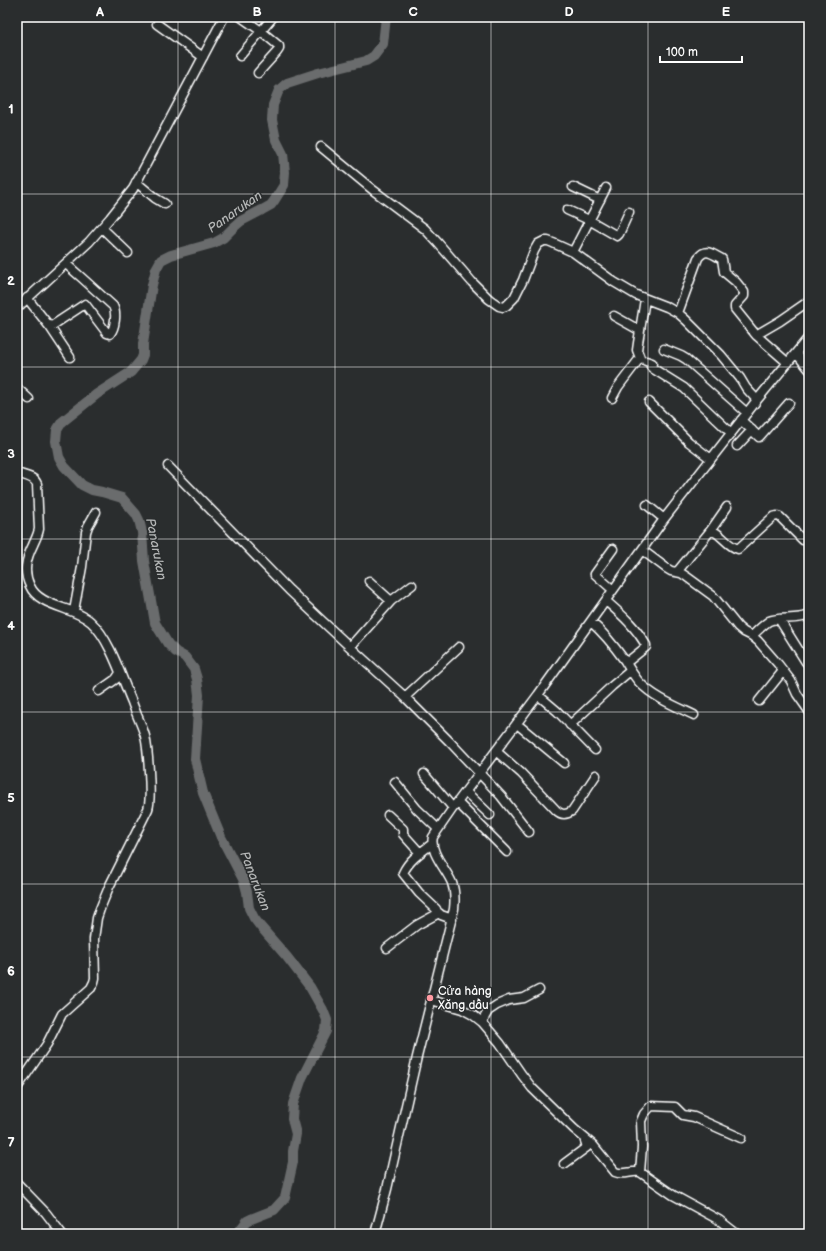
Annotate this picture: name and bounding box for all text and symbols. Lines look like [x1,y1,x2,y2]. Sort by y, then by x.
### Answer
text: A [95,4,104,20]
text: B [252,4,262,20]
text: C [408,4,418,20]
text: D [564,4,574,20]
text: E [722,4,731,20]
scale bar [660,38,742,64]
text: 100 m [666,45,698,60]
text: 1 [8,101,14,117]
water label: Panarukan [205,187,265,237]
text: 2 [7,273,15,289]
text: 3 [7,446,15,462]
water label: Panarukan [142,517,170,581]
text: 4 [7,618,15,634]
text: 5 [7,790,15,806]
water label: Panarukan [236,849,274,913]
text: 6 [7,963,15,979]
place label: Cửa hàng Xăng dầu [437,984,492,1013]
marker: Cửa hàng Xăng dầu [425,993,435,1003]
text: 7 [7,1135,15,1151]

